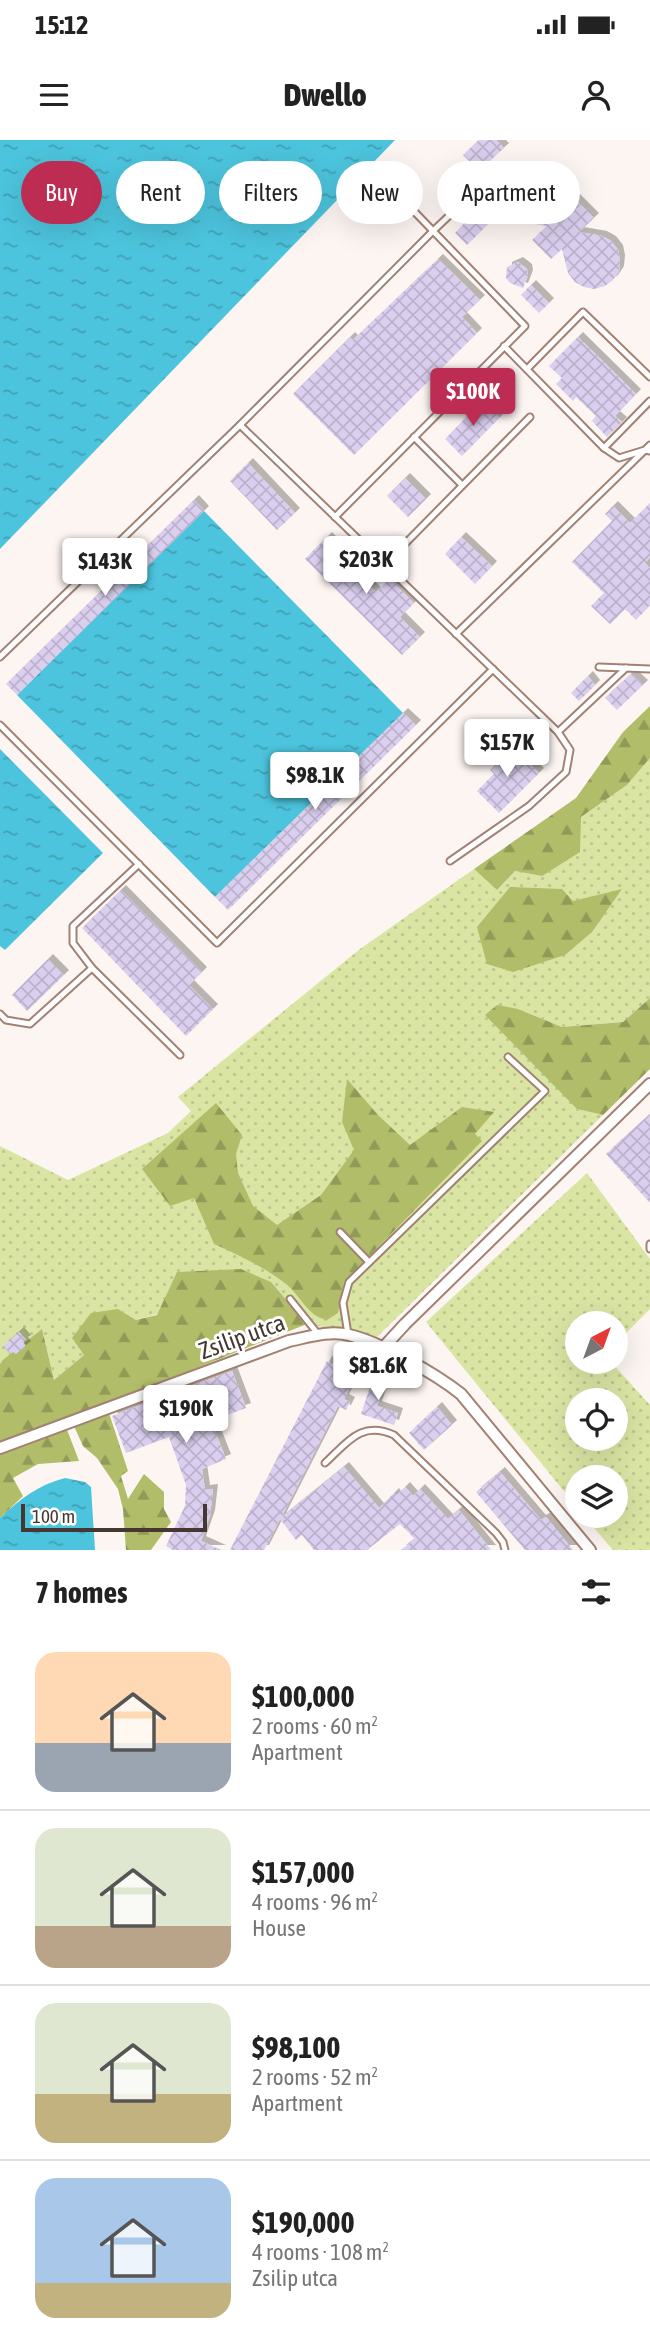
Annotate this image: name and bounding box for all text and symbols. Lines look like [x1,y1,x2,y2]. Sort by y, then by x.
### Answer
text: 15:12 [35,10,89,40]
icon: menu [35,76,73,114]
text: Dwello [284,76,366,113]
icon: person [577,76,615,114]
chip: Buy [21,161,102,224]
chip: Rent [116,161,205,224]
chip: Filters [219,161,322,224]
chip: New [336,161,423,224]
chip: Apartment [437,161,580,224]
pin: $100K [424,369,522,428]
text: $100K [446,378,500,404]
pin: $203K [317,536,415,596]
pin: $143K [56,538,154,598]
text: $203K [339,546,393,572]
text: $143K [78,548,132,574]
pin: $157K [458,720,556,779]
text: $157K [480,729,534,755]
pin: $98.1K [258,752,372,812]
text: $98.1K [286,762,344,788]
street label: Zsilip utca [195,1309,289,1365]
north arrow [565,1311,628,1374]
map controls [565,1311,628,1528]
pin: $81.6K [321,1342,435,1402]
text: $81.6K [349,1352,407,1378]
pin: $190K [137,1386,235,1445]
button: locate [565,1388,628,1451]
text: $190K [159,1395,213,1421]
button: layers [565,1465,628,1528]
scale bar [21,1501,206,1533]
text: 100 m [32,1505,75,1527]
icon: filters [577,1573,615,1611]
text: 7 homes [35,1575,128,1609]
text: $100,000 [252,1679,355,1713]
icon: home [91,1680,175,1764]
text: 2 rooms · 60 m² [252,1713,378,1739]
text: Apartment [252,1739,343,1765]
text: $157,000 [252,1855,355,1889]
icon: home [91,1856,175,1940]
text: 4 rooms · 96 m² [252,1889,378,1915]
text: House [252,1915,306,1941]
text: $98,100 [252,2030,340,2064]
icon: home [91,2031,175,2115]
text: 2 rooms · 52 m² [252,2064,378,2090]
text: Apartment [252,2090,343,2116]
text: $190,000 [252,2205,355,2239]
icon: home [91,2206,175,2290]
text: 4 rooms · 108 m² [252,2239,389,2265]
text: Zsilip utca [252,2265,338,2291]

